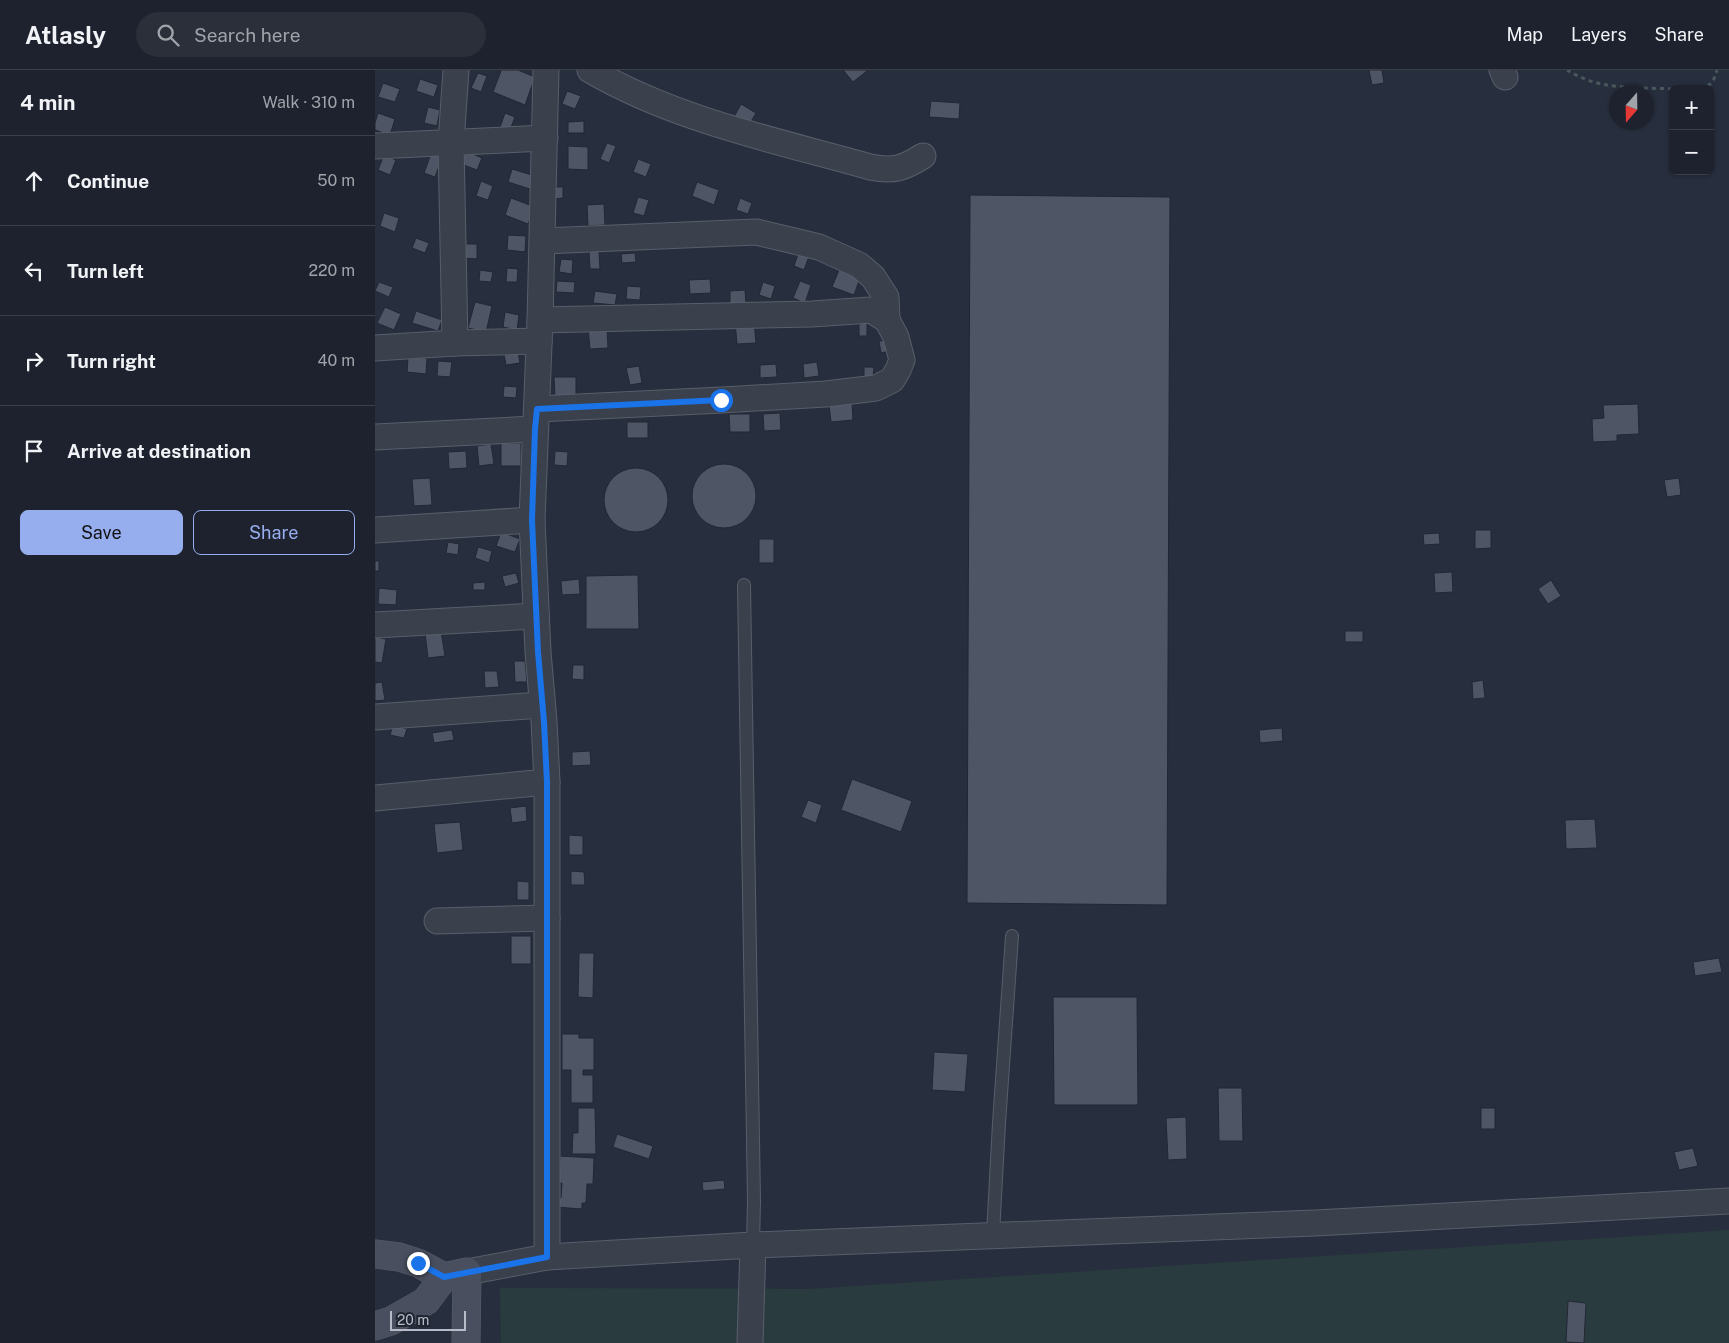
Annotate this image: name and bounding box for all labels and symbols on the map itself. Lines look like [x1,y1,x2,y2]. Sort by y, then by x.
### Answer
north arrow [1609,85,1654,130]
route start [710,389,733,412]
route end [407,1252,430,1275]
scale bar [390,1308,466,1331]

